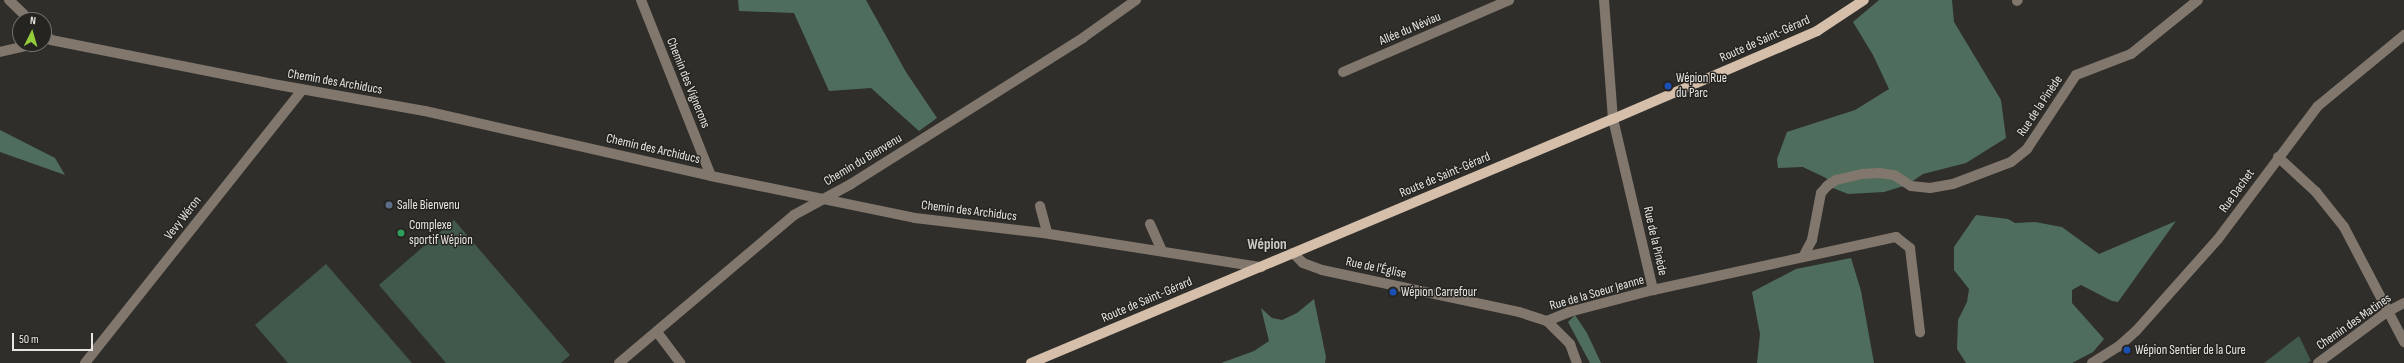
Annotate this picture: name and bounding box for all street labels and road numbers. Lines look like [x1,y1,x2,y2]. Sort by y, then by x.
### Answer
street label: Allée du Néviau [1377,9,1443,49]
street label: Route de Saint-Gérard [1717,12,1813,66]
street label: Chemin des Vignerons [663,35,713,131]
street label: Chemin des Archiducs [286,66,384,98]
street label: Rue de la Pinède [2014,73,2066,139]
street label: Chemin des Archiducs [604,131,702,167]
street label: Chemin du Bienvenu [821,131,905,189]
street label: Route de Saint-Gérard [1397,149,1493,201]
street label: Rue Dachet [2216,166,2258,216]
street label: Vevy Wéron [161,193,205,243]
street label: Chemin des Archiducs [920,197,1018,225]
street label: Rue de la Pinède [1639,205,1671,277]
street label: Rue de l'Église [1344,254,1408,282]
street label: Rue de la Soeur Jeanne [1548,272,1646,314]
street label: Route de Saint-Gérard [1099,274,1195,326]
street label: Chemin des Matines [2314,291,2394,353]

